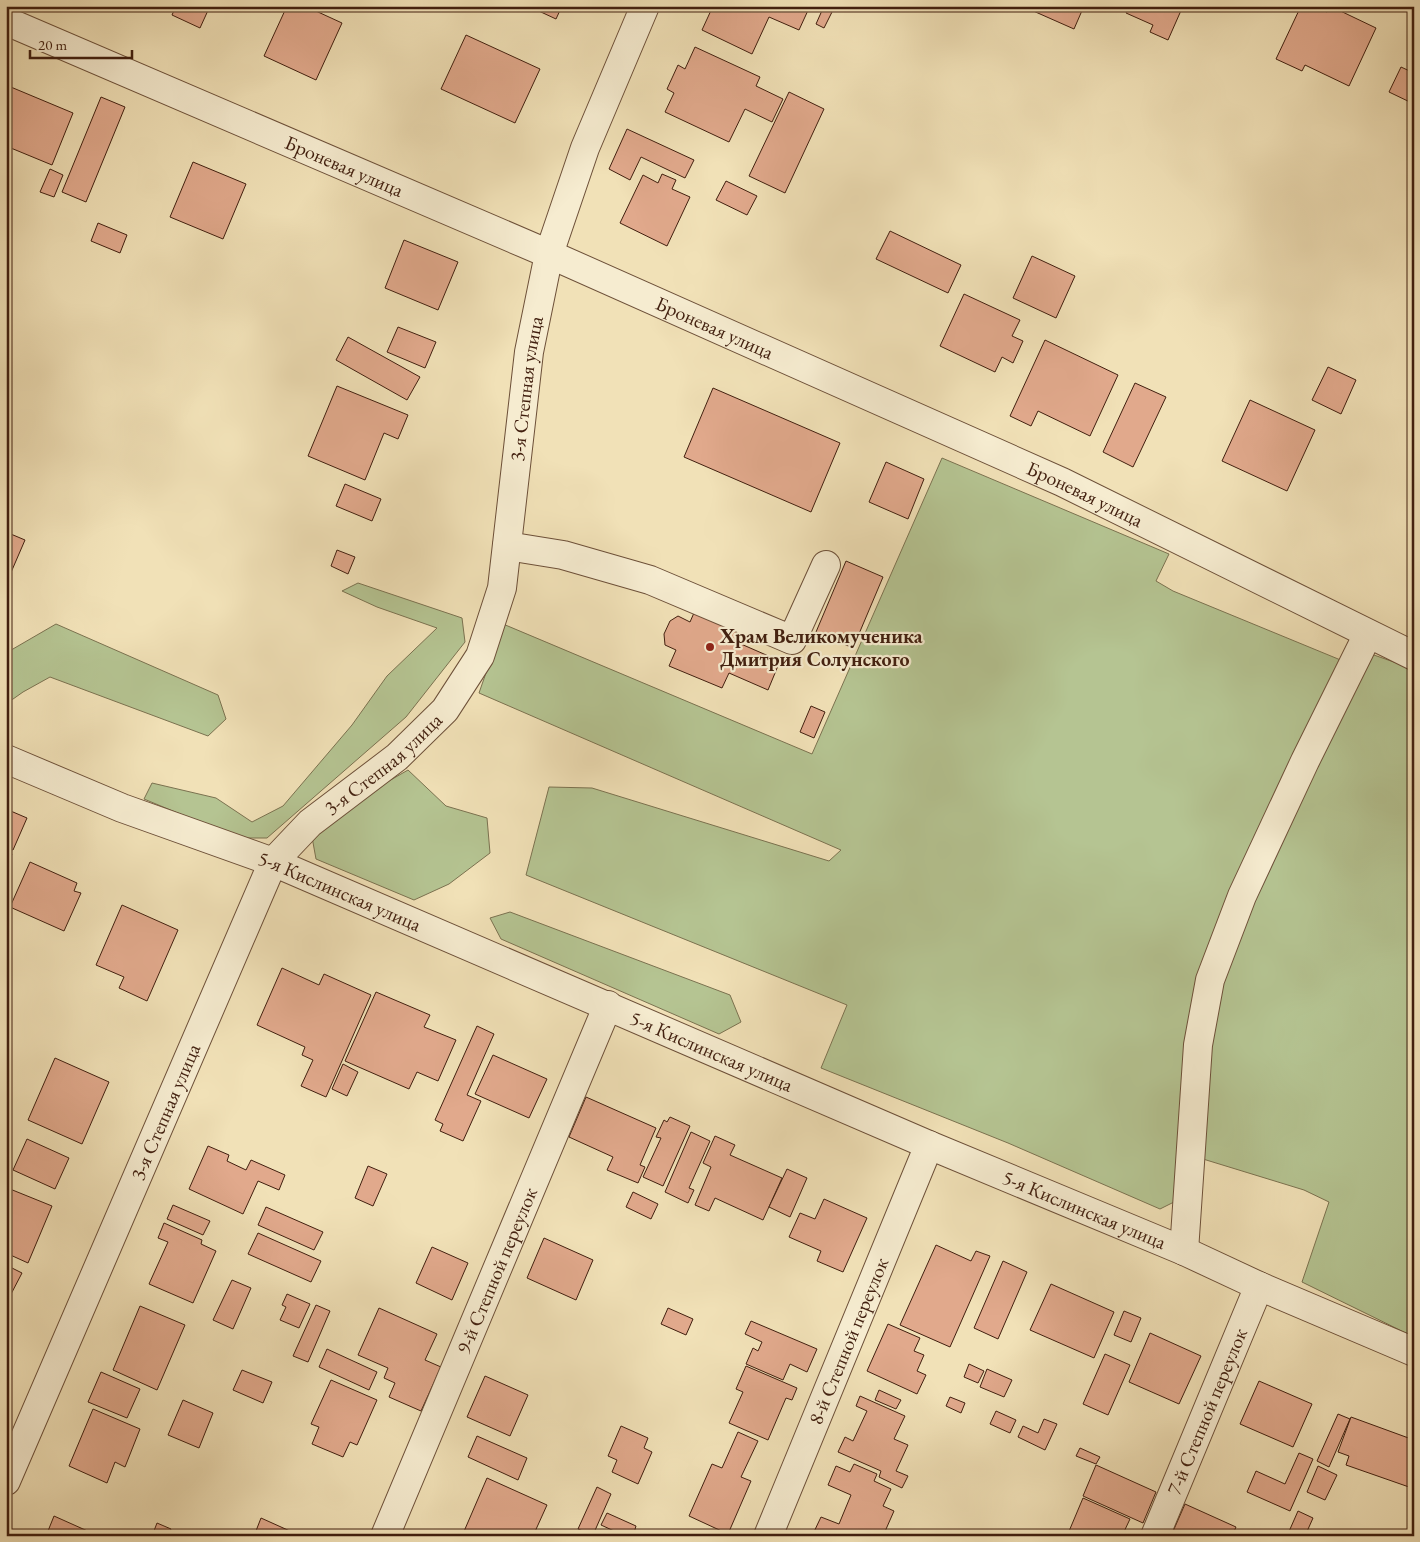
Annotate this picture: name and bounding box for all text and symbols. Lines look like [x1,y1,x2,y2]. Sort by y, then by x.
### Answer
scale bar [30,28,132,60]
text: 20 m [38,35,67,54]
street label: Броневая улица [281,129,407,203]
street label: Броневая улица [651,290,778,365]
street label: 3-я Степная улица [504,314,549,463]
street label: Броневая улица [1022,455,1148,533]
place label: Храм Великомученика Дмитрия Солунского [719,623,923,672]
marker: Храм Великомученика Дмитрия Солунского [704,641,716,653]
street label: 3-я Степная улица [319,707,448,821]
street label: 5-я Кислинская улица [255,845,425,937]
street label: 5-я Кислинская улица [626,1005,797,1098]
street label: 3-я Степная улица [124,1039,206,1184]
street label: 5-я Кислинская улица [999,1164,1170,1255]
street label: 9-й Степной переулок [450,1183,543,1358]
street label: 8-й Степной переулок [802,1253,894,1428]
street label: 7-й Степной переулок [1161,1324,1253,1499]

